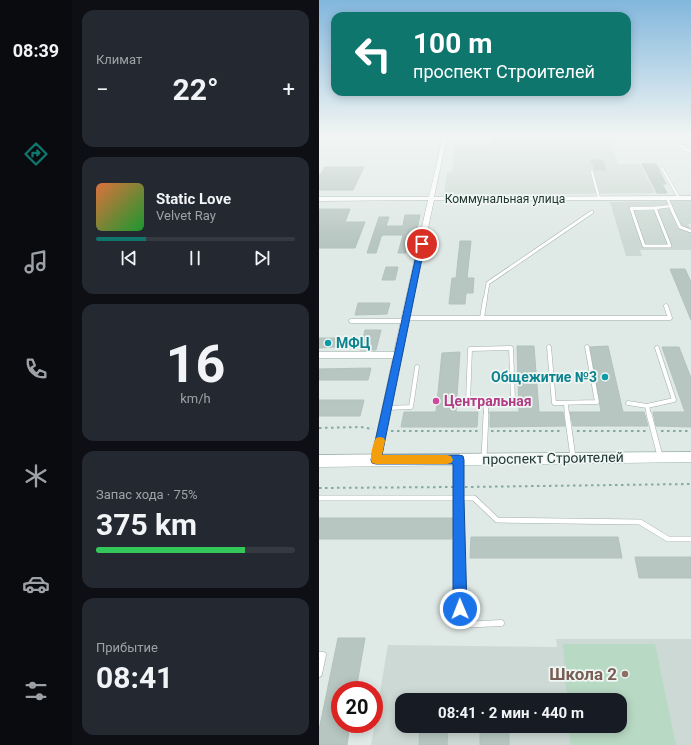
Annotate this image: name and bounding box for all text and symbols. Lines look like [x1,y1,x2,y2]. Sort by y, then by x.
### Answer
text: 100 m [413,27,492,60]
icon: left [347,28,399,80]
text: 08:39 [13,40,59,61]
text: Климат [96,52,142,67]
text: проспект Строителей [413,61,595,82]
text: 22° [172,72,219,107]
text: − [96,77,109,102]
text: + [283,77,295,102]
icon: directions [22,140,50,168]
text: Static Love [156,190,231,208]
street label: Коммунальная улица [445,192,565,206]
text: Velvet Ray [156,208,216,223]
pin [405,227,439,261]
icon: arrive [411,233,433,255]
icon: previous [118,247,140,269]
icon: pause [184,247,206,269]
icon: next [251,247,273,269]
icon: music [22,248,50,276]
text: 16 [166,334,225,395]
place label: МФЦ [336,335,371,351]
marker: МФЦ [323,338,333,348]
icon: phone [22,355,50,383]
place label: Общежитие №3 [491,369,597,385]
marker: Общежитие №3 [600,372,610,382]
text: km/h [180,391,211,406]
place label: Центральная [444,393,532,409]
marker: Центральная [431,396,441,406]
street label: проспект Строителей [482,449,624,467]
icon: climate [22,462,50,490]
text: Запас хода · 75% [96,487,198,502]
text: 375 km [96,507,197,542]
icon: car [22,570,50,598]
position arrow [439,588,481,630]
text: Прибытие [96,640,158,655]
text: 08:41 [96,660,173,695]
place label: Школа 2 [549,664,617,684]
marker: Школа 2 [620,669,630,679]
icon: filters [22,677,50,705]
speed limit sign: 20 [331,681,383,733]
text: 08:41 · 2 мин · 440 m [438,704,584,722]

